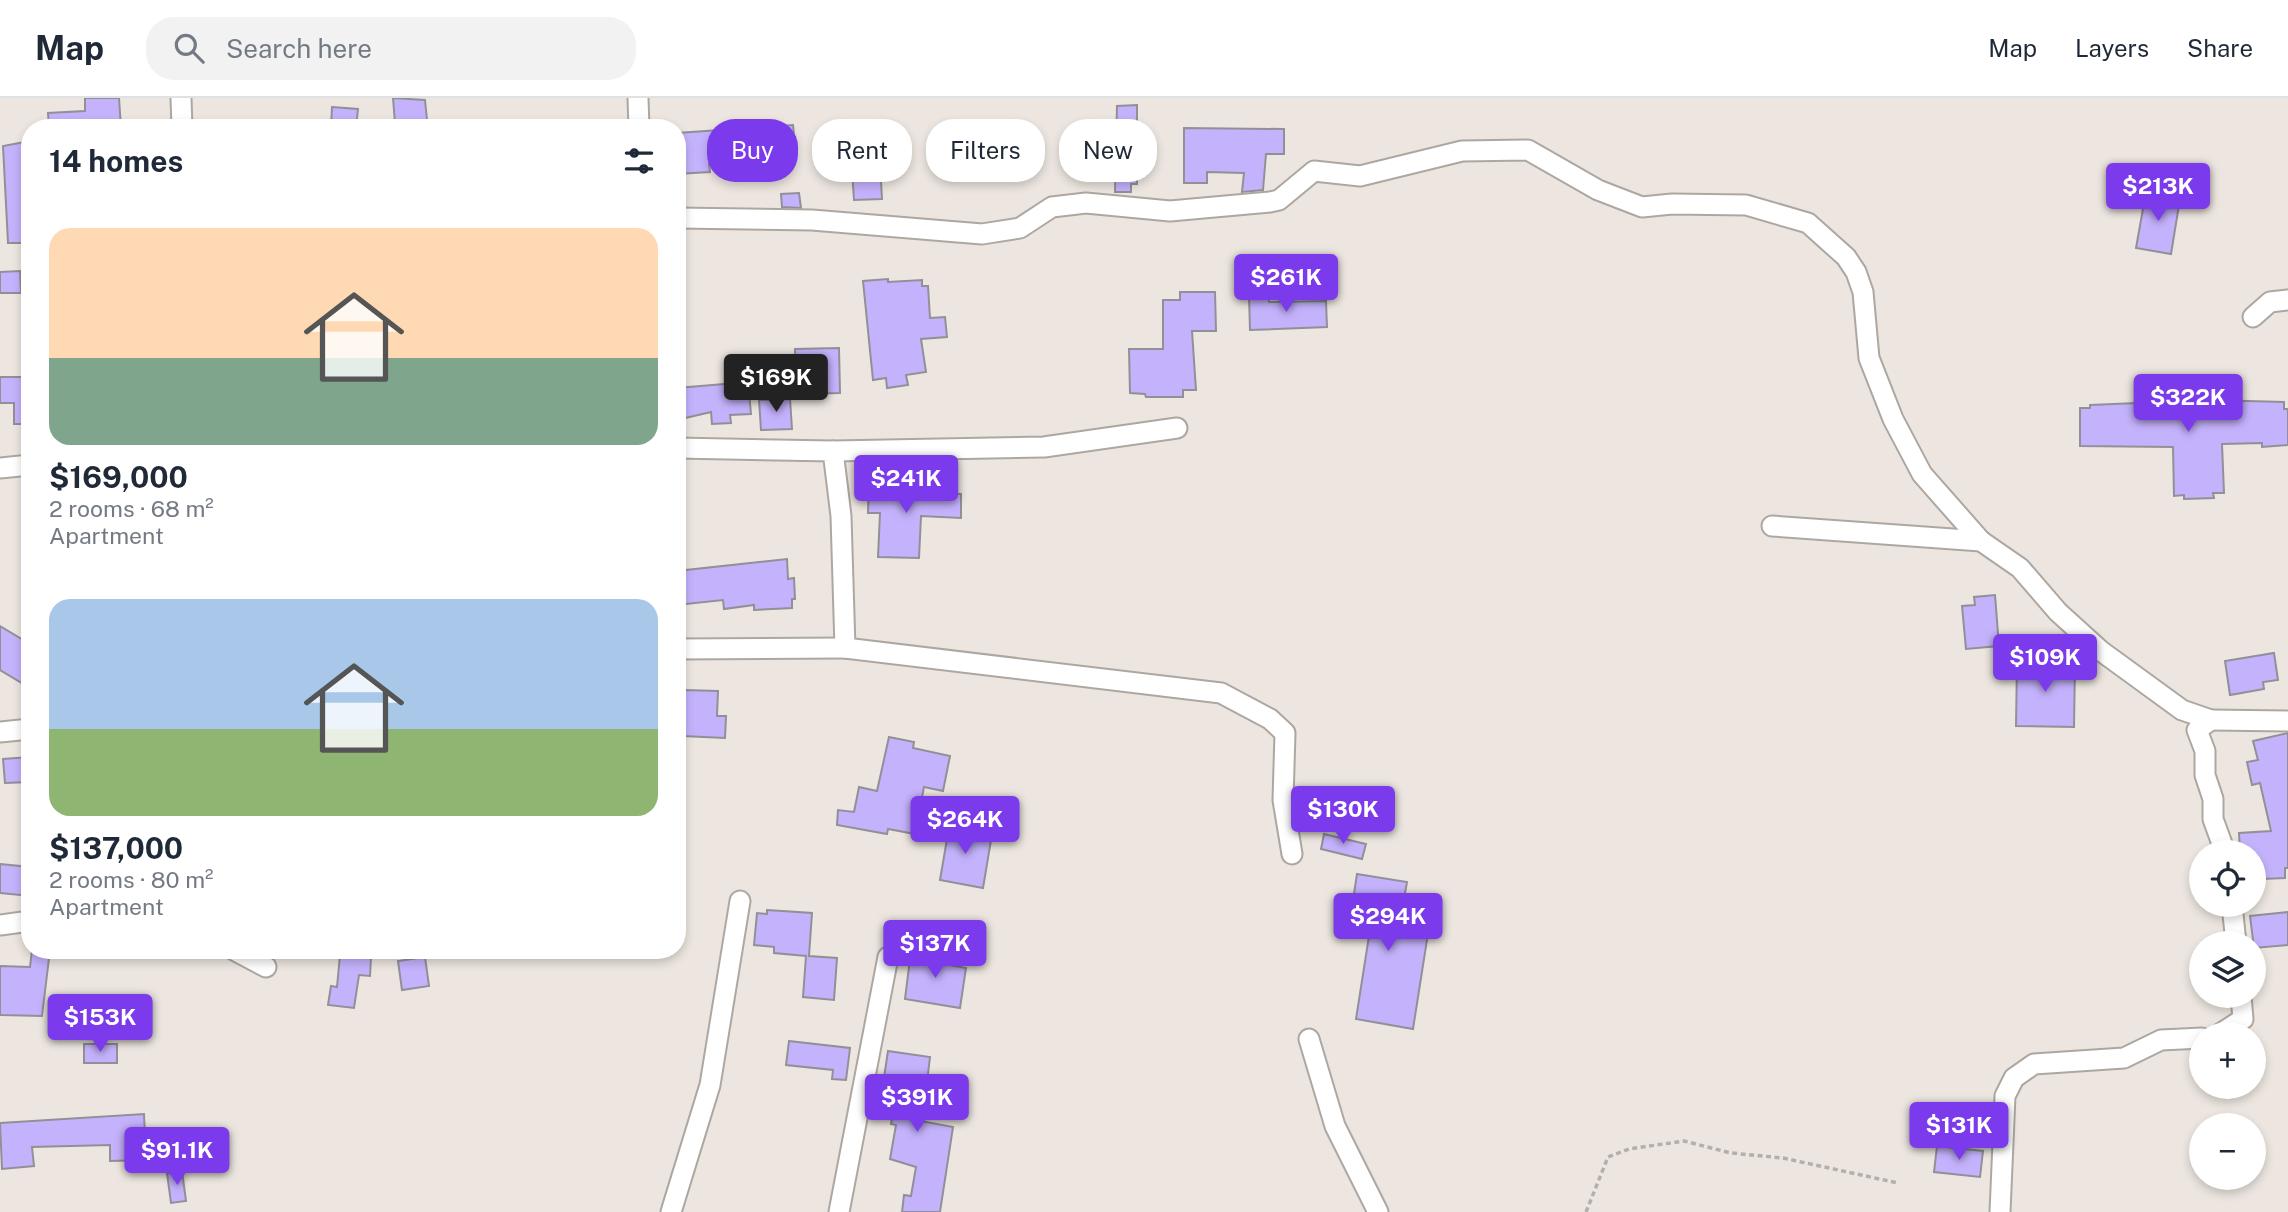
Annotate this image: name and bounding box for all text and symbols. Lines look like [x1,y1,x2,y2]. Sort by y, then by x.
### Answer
search box [146,17,636,80]
text: Map [35,29,104,67]
icon: search [170,29,208,67]
text: Search here [226,33,372,64]
text: Map [1988,34,2037,62]
text: Layers [2075,34,2149,62]
text: Share [2187,34,2253,62]
chip: Buy [707,119,798,182]
chip: Rent [812,119,912,182]
chip: Filters [926,119,1045,182]
chip: New [1059,119,1157,182]
icon: filters [620,142,658,180]
text: 14 homes [49,143,183,179]
pin: $213K [2109,164,2207,223]
text: $213K [2122,172,2194,199]
pin: $261K [1237,254,1335,314]
text: $261K [1250,263,1322,290]
icon: home [291,274,417,400]
pin: $169K [727,354,825,414]
text: $169K [740,363,812,390]
pin: $322K [2139,374,2237,434]
text: $322K [2150,383,2226,410]
pin: $241K [857,456,955,515]
text: $169,000 [49,459,188,495]
text: $241K [870,464,942,491]
text: 2 rooms · 68 m² [49,495,214,522]
text: Apartment [49,522,164,549]
pin: $109K [1996,634,2094,694]
text: $109K [2009,643,2081,670]
icon: home [291,645,417,771]
pin: $130K [1294,786,1392,846]
text: $130K [1307,795,1379,822]
pin: $264K [916,796,1014,856]
text: $264K [927,805,1003,832]
text: $137,000 [49,830,183,866]
map controls [2189,840,2266,1190]
button: locate [2189,840,2266,917]
text: 2 rooms · 80 m² [49,866,214,893]
text: Apartment [49,893,164,920]
pin: $294K [1339,894,1437,953]
text: $294K [1350,902,1426,929]
pin: $137K [886,920,984,980]
text: $137K [899,929,971,956]
button: layers [2189,931,2266,1008]
pin: $153K [51,995,149,1054]
text: $153K [64,1003,136,1030]
button: + [2189,1022,2266,1099]
pin: $391K [868,1074,966,1134]
text: $391K [881,1083,953,1110]
pin: $131K [1910,1102,2008,1162]
text: $131K [1925,1111,1993,1138]
button: − [2189,1113,2266,1190]
pin: $91.1K [120,1128,234,1187]
text: $91.1K [140,1136,214,1163]

